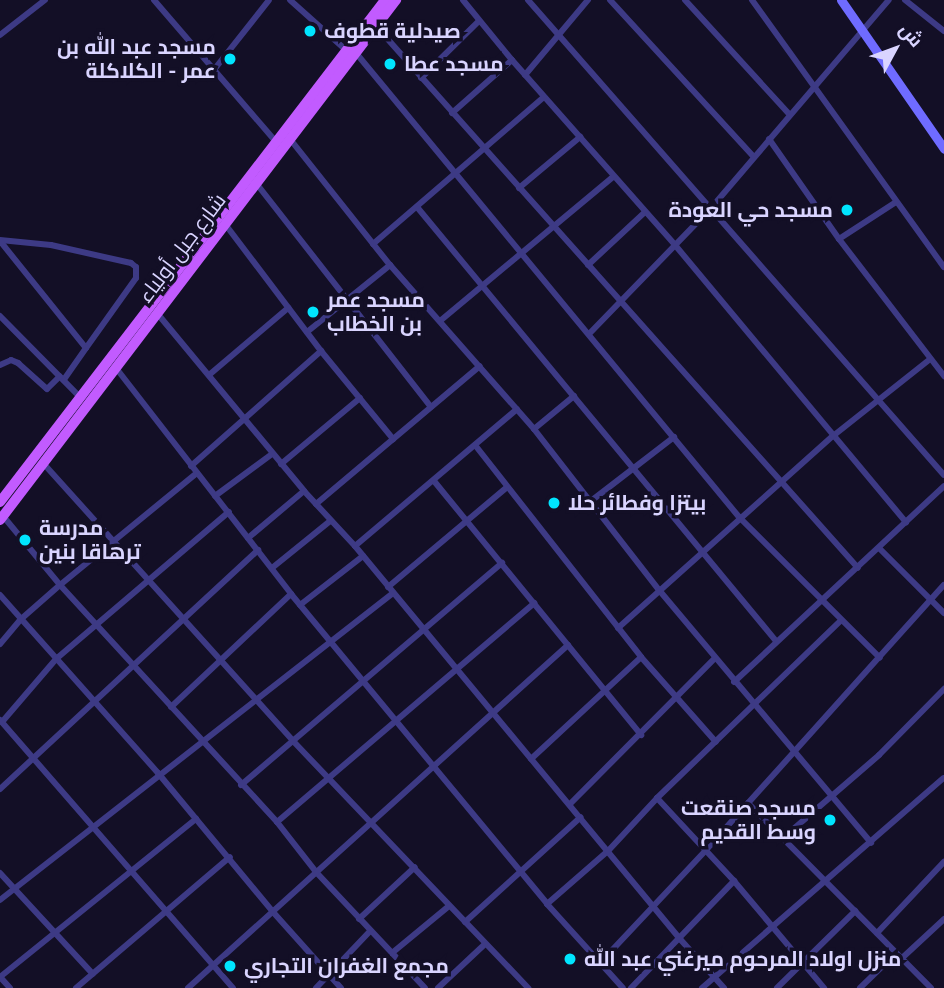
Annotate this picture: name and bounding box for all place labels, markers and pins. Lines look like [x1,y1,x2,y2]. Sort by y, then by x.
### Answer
place label: صيدلية قطوف [324,18,461,44]
marker: صيدلية قطوف [302,23,318,39]
place label: مسجد عبد الله بن عمر - الكلاكلة [57,34,216,84]
marker: مسجد عبد الله بن عمر - الكلاكلة [222,51,238,67]
place label: مسجد عطا [404,51,504,77]
marker: مسجد عطا [382,56,398,72]
place label: مسجد حي العودة [669,197,833,223]
marker: مسجد حي العودة [839,202,855,218]
place label: مسجد عمر بن الخطاب [327,287,425,337]
marker: مسجد عمر بن الخطاب [305,304,321,320]
place label: بيتزا وفطائر حلا [568,490,706,516]
marker: بيتزا وفطائر حلا [546,495,562,511]
place label: مدرسة ترهاقا بنين [39,515,141,565]
marker: مدرسة ترهاقا بنين [17,532,33,548]
place label: مسجد صنقعت وسط القديم [681,795,816,845]
marker: مسجد صنقعت وسط القديم [822,812,838,828]
place label: منزل اولاد المرحوم ميرغني عبد الله [584,946,901,972]
marker: منزل اولاد المرحوم ميرغني عبد الله [562,951,578,967]
place label: مجمع الغفران التجاري [244,953,449,979]
marker: مجمع الغفران التجاري [222,958,238,974]

